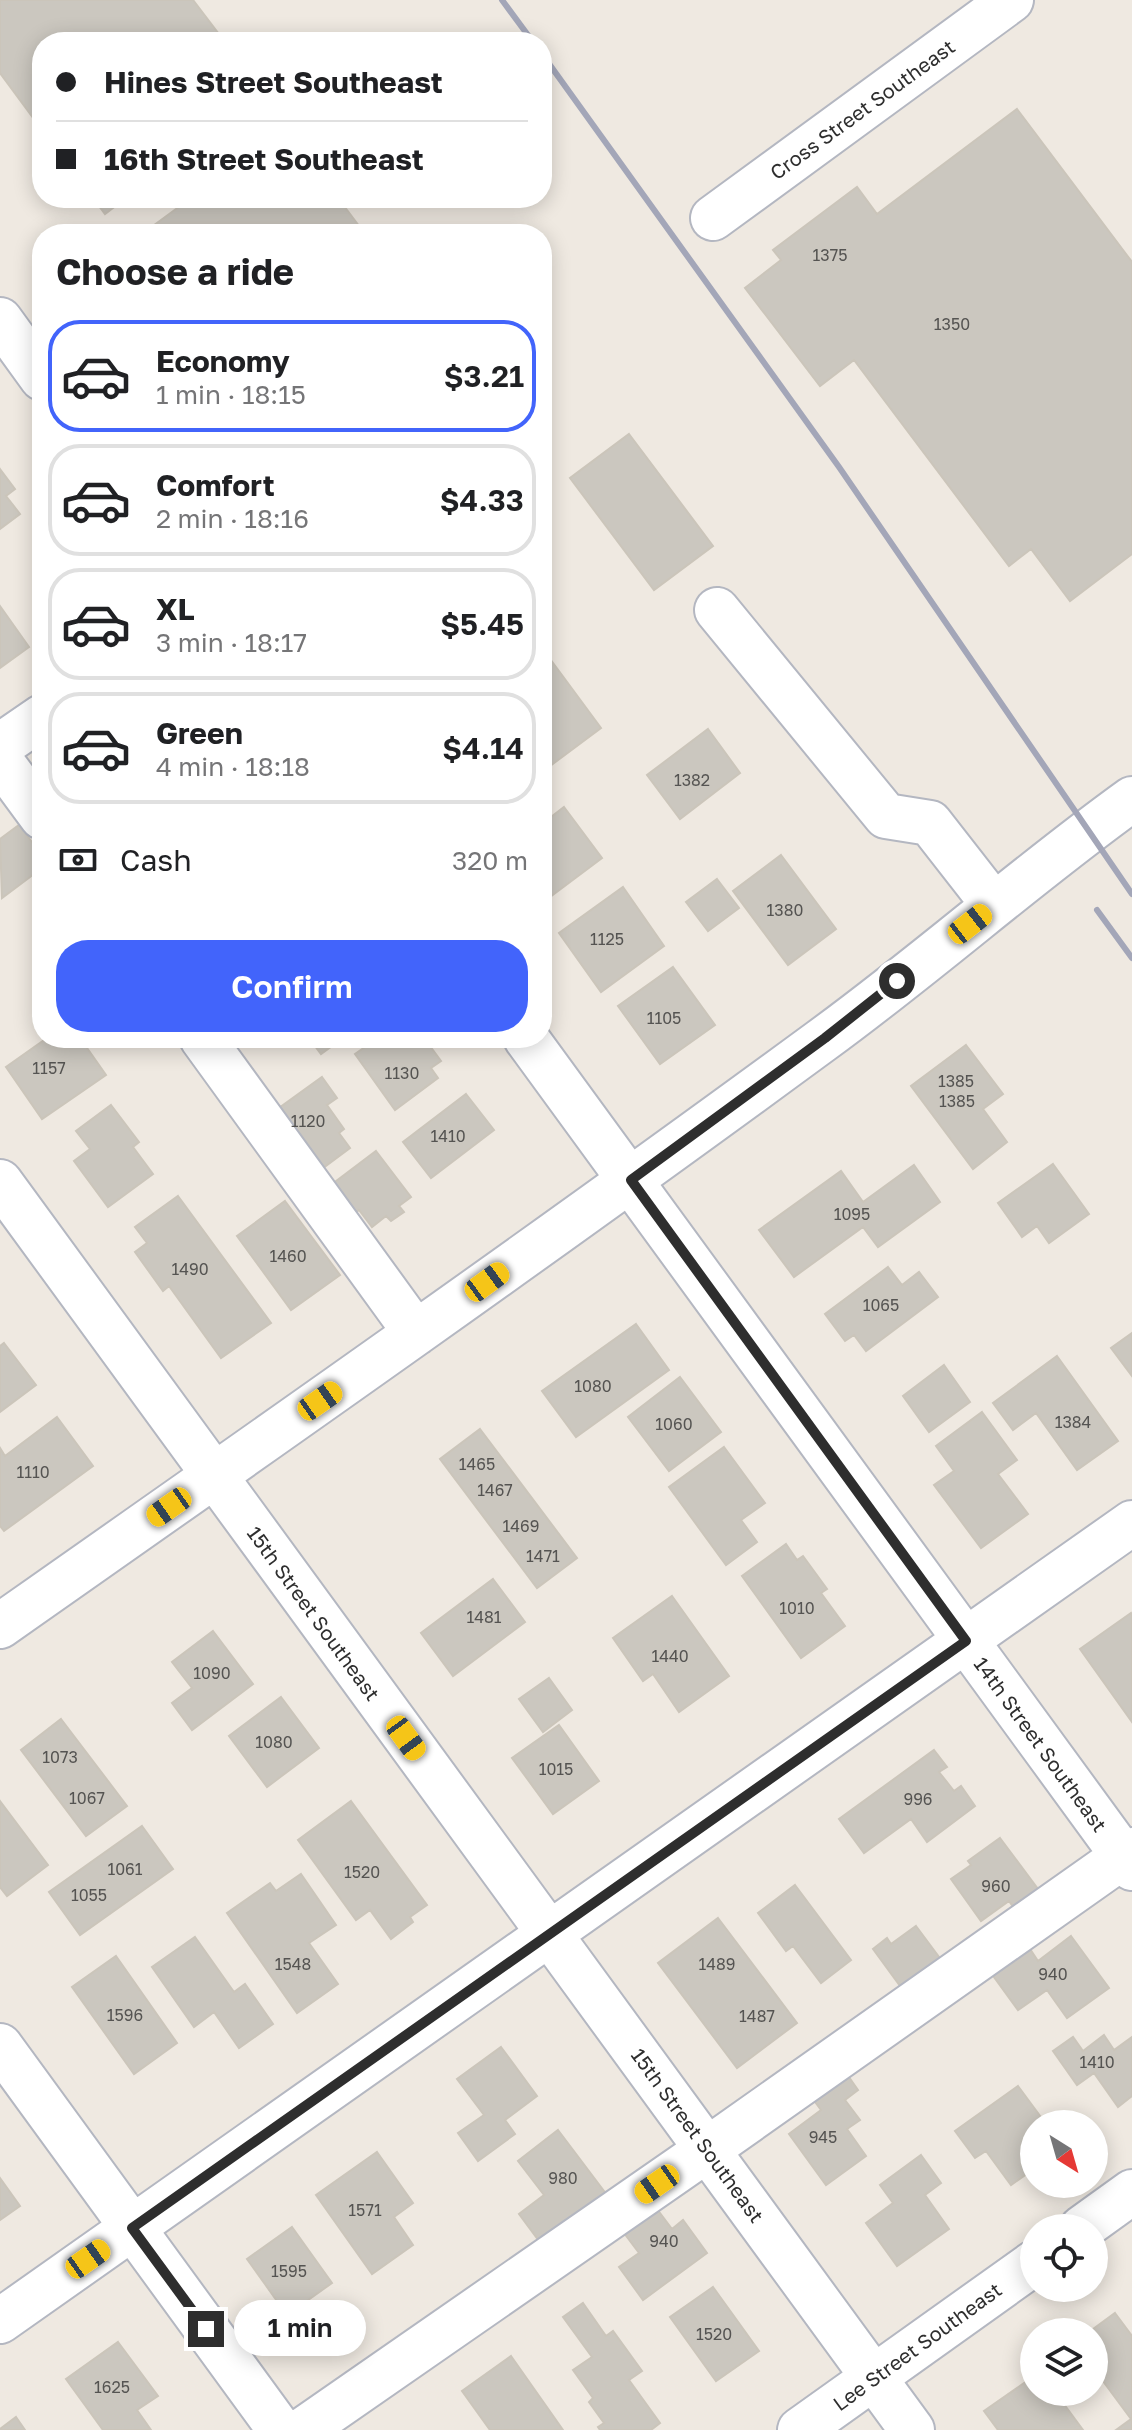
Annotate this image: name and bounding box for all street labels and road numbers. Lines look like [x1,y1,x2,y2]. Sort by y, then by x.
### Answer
street label: Cross Street Southeast [765,34,959,184]
street label: 15th Street Southeast [243,1521,385,1705]
street label: 14th Street Southeast [970,1652,1112,1836]
street label: 15th Street Southeast [627,2043,769,2227]
street label: Lee Street Southeast [828,2277,1006,2415]

